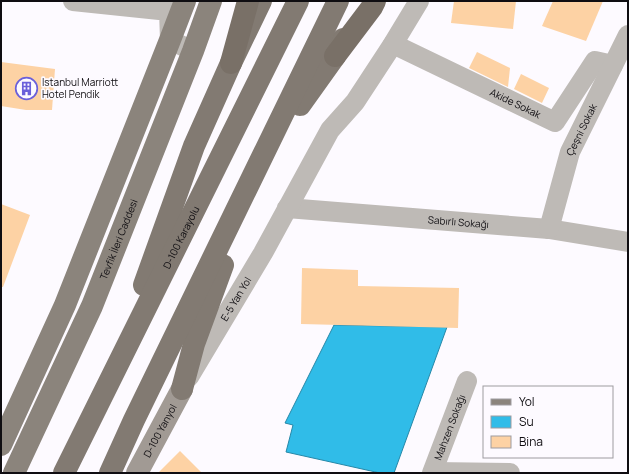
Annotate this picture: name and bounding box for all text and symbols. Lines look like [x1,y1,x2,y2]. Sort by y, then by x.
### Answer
building icon: Istanbul Marriott Hotel Pendik [14,75,40,101]
place label: Istanbul Marriott Hotel Pendik [42,75,119,101]
street label: Akide Sokak [488,85,544,122]
street label: Çeşni Sokak [562,100,600,158]
street label: Tevfik İleri Caddesi [96,197,141,282]
street label: D-100 Karayolu [159,204,202,271]
street label: Sabırlı Sokağı [427,212,490,231]
street label: E-5 Yan Yol [217,274,254,323]
legend [483,386,613,458]
street label: Mahzen Sokağı [431,392,468,462]
text: Yol [519,393,535,410]
street label: D-100 Yanyol [140,402,180,460]
text: Su [519,413,534,430]
text: Bina [519,433,543,450]

